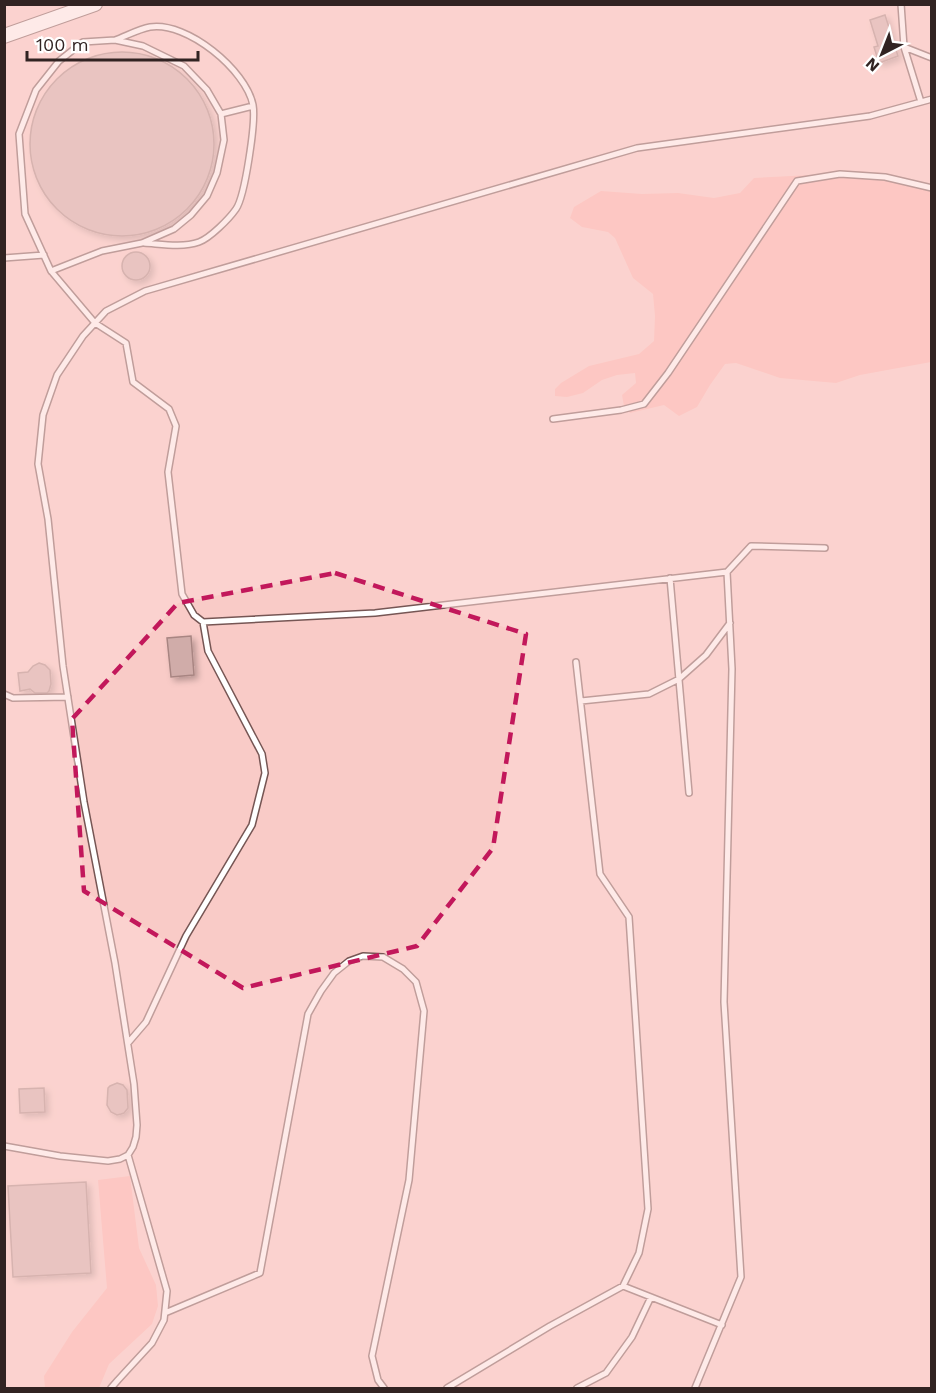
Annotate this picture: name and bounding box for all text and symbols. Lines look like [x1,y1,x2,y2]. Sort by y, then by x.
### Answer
scale bar [27,24,198,62]
north arrow [852,24,912,84]
text: 100 m [36,34,89,55]
text: N [862,54,883,76]

